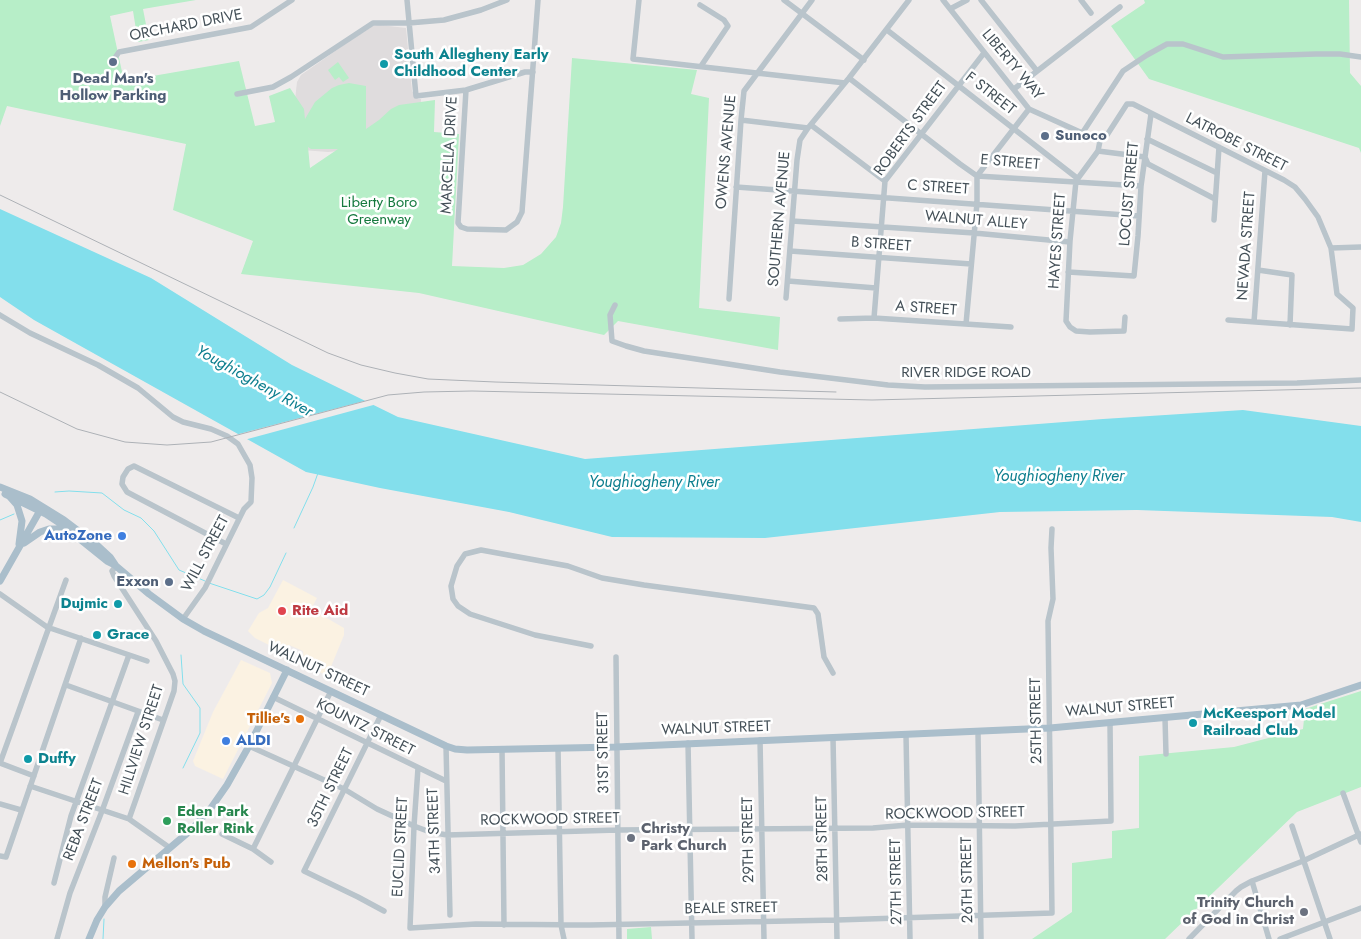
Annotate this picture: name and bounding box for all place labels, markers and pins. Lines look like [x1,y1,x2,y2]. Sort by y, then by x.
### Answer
place label: South Allegheny Early Childhood Center [394,46,549,81]
marker: Dead Man's Hollow Parking [107,56,119,68]
marker: South Allegheny Early Childhood Center [378,58,390,70]
place label: Dead Man's Hollow Parking [60,70,166,105]
place label: Sunoco [1055,127,1107,145]
marker: Sunoco [1039,130,1051,142]
place label: AutoZone [44,527,112,545]
marker: AutoZone [116,530,128,542]
place label: Exxon [116,573,159,591]
marker: Exxon [163,576,175,588]
place label: Dujmic [60,595,108,613]
marker: Dujmic [112,598,124,610]
place label: Rite Aid [292,602,348,620]
marker: Rite Aid [276,605,288,617]
place label: Grace [107,626,149,644]
marker: Grace [91,629,103,641]
place label: McKeesport Model Railroad Club [1203,705,1335,740]
place label: Tillie's [247,710,290,728]
marker: Tillie's [294,713,306,725]
marker: McKeesport Model Railroad Club [1187,717,1199,729]
place label: ALDI [236,732,271,750]
marker: ALDI [220,735,232,747]
place label: Duffy [38,750,76,768]
marker: Duffy [22,753,34,765]
place label: Eden Park Roller Rink [177,803,254,838]
marker: Eden Park Roller Rink [161,815,173,827]
place label: Christy Park Church [641,820,727,855]
marker: Christy Park Church [625,832,637,844]
place label: Mellon's Pub [142,855,230,873]
marker: Mellon's Pub [126,858,138,870]
place label: Trinity Church of God in Christ [1182,894,1294,929]
marker: Trinity Church of God in Christ [1298,906,1310,918]

